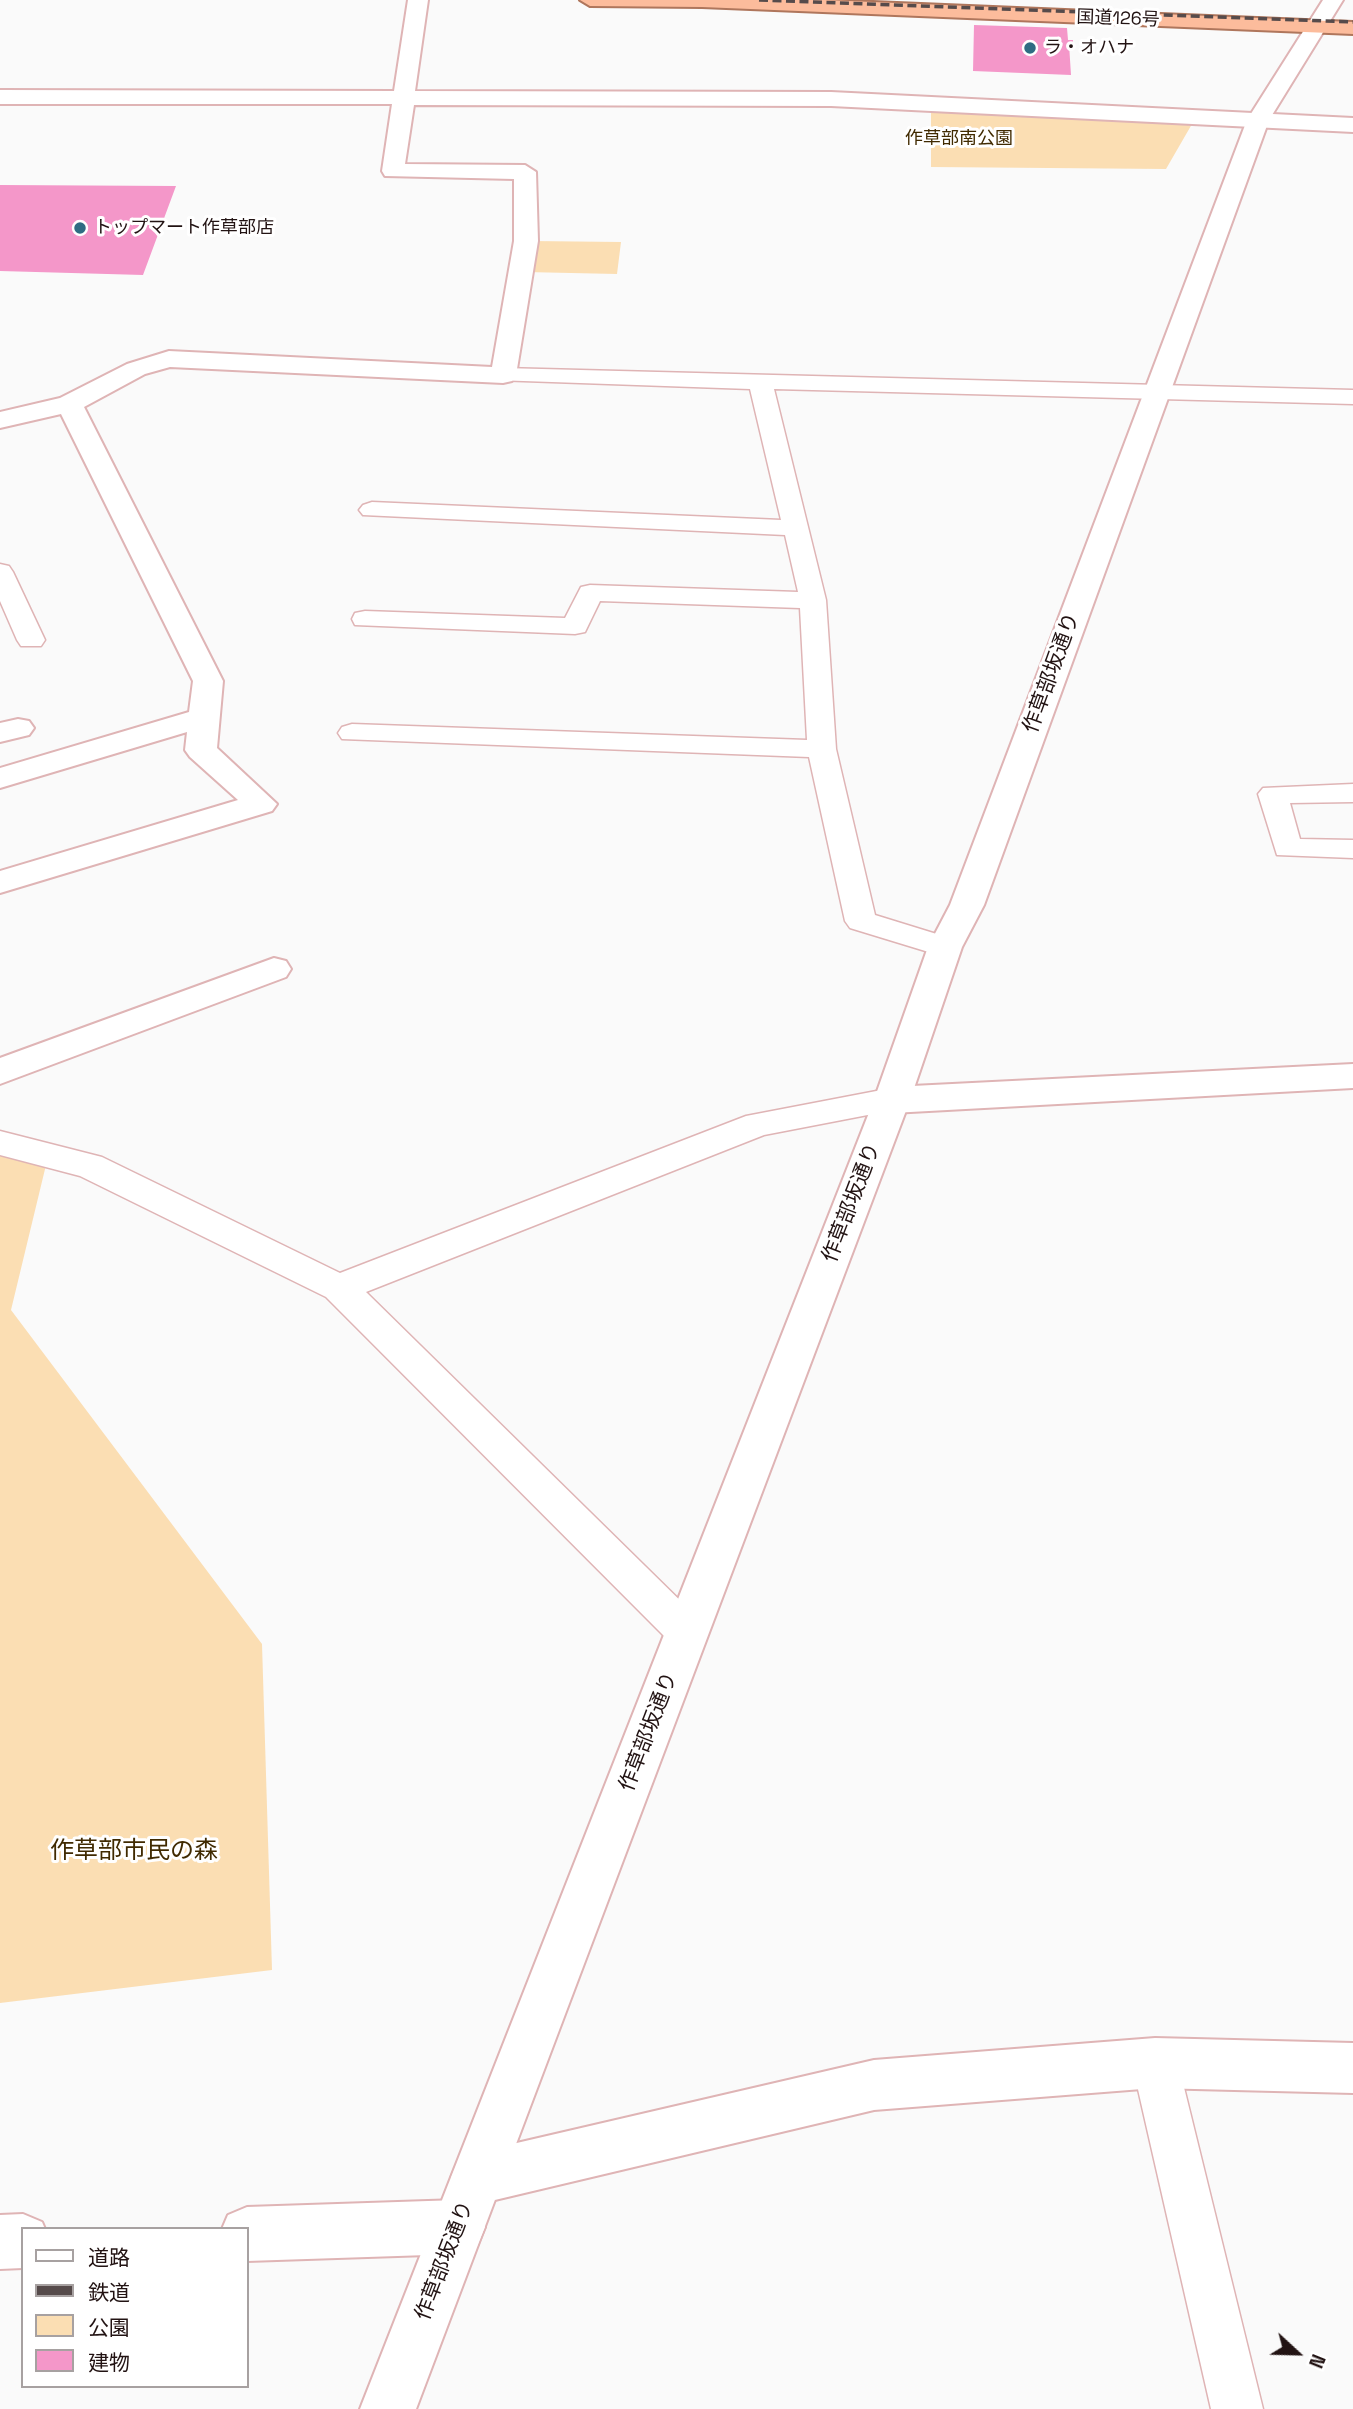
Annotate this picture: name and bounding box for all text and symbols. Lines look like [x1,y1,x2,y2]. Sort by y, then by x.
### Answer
street label: 国道126号 [1076,7,1160,31]
place label: ラ・オハナ [1044,37,1134,59]
marker: ラ・オハナ [1022,40,1038,56]
park label: 作草部南公園 [905,128,1013,150]
place label: トップマート作草部店 [94,217,274,239]
marker: トップマート作草部店 [72,220,88,236]
street label: 作草部坂通り [1019,609,1085,737]
street label: 作草部坂通り [818,1140,886,1266]
street label: 作草部坂通り [615,1669,683,1795]
park label: 作草部市民の森 [50,1837,218,1865]
street label: 作草部坂通り [411,2198,479,2324]
legend [21,2227,248,2388]
text: 道路 [88,2244,130,2271]
text: 鉄道 [88,2279,130,2306]
text: 公園 [88,2314,130,2341]
north arrow [1262,2318,1332,2388]
text: 建物 [88,2349,130,2376]
text: N [1303,2350,1331,2372]

